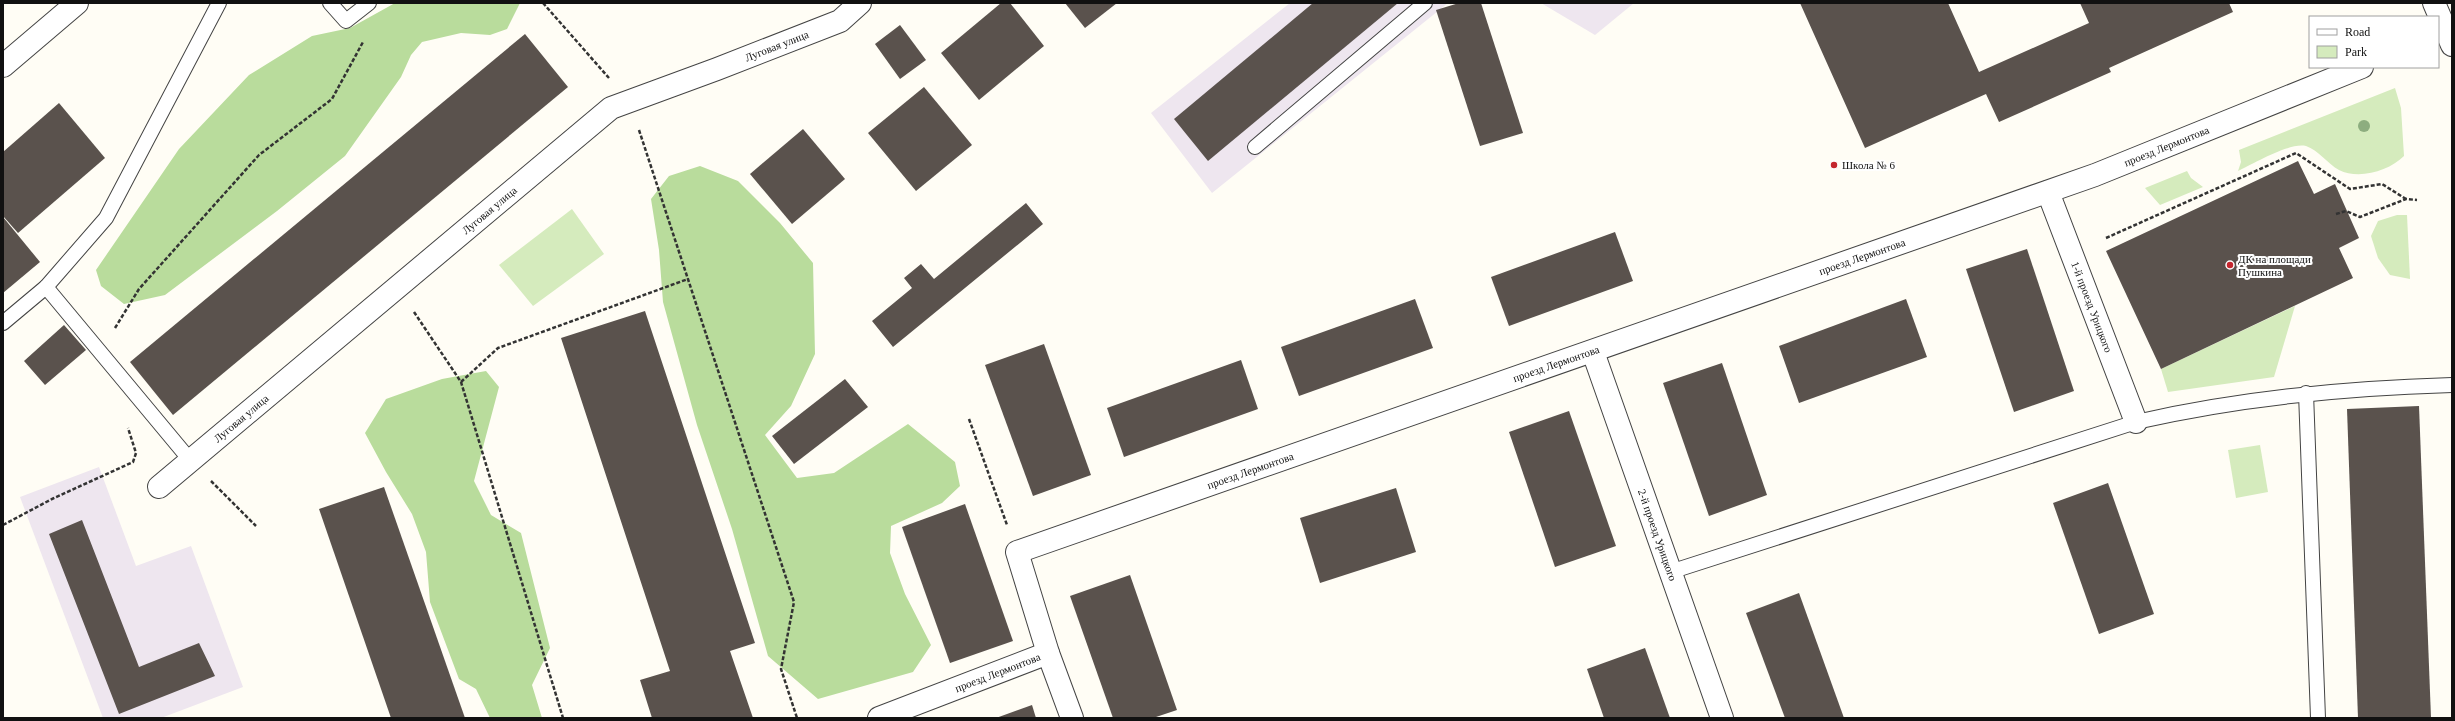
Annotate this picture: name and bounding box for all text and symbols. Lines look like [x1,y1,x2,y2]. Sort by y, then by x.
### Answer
legend [2309,16,2439,68]
text: Road [2345,25,2370,39]
street label: Луговая улица [743,28,810,64]
text: Park [2345,45,2367,59]
street label: проезд Лермонтова [2122,124,2211,169]
place label: Школа № 6 [1842,159,1896,171]
marker: Школа № 6 [1829,160,1839,170]
street label: Луговая улица [460,184,519,236]
street label: проезд Лермонтова [1817,236,1907,277]
place label: ДК на площади Пушкина [2238,253,2311,278]
street label: 1-й проезд Урицкого [2069,260,2115,355]
marker: ДК на площади Пушкина [2225,260,2235,270]
street label: проезд Лермонтова [1511,343,1601,384]
street label: Луговая улица [211,392,271,445]
street label: проезд Лермонтова [1205,450,1295,491]
street label: 2-й проезд Урицкого [1636,487,1679,583]
street label: проезд Лермонтова [953,650,1042,694]

